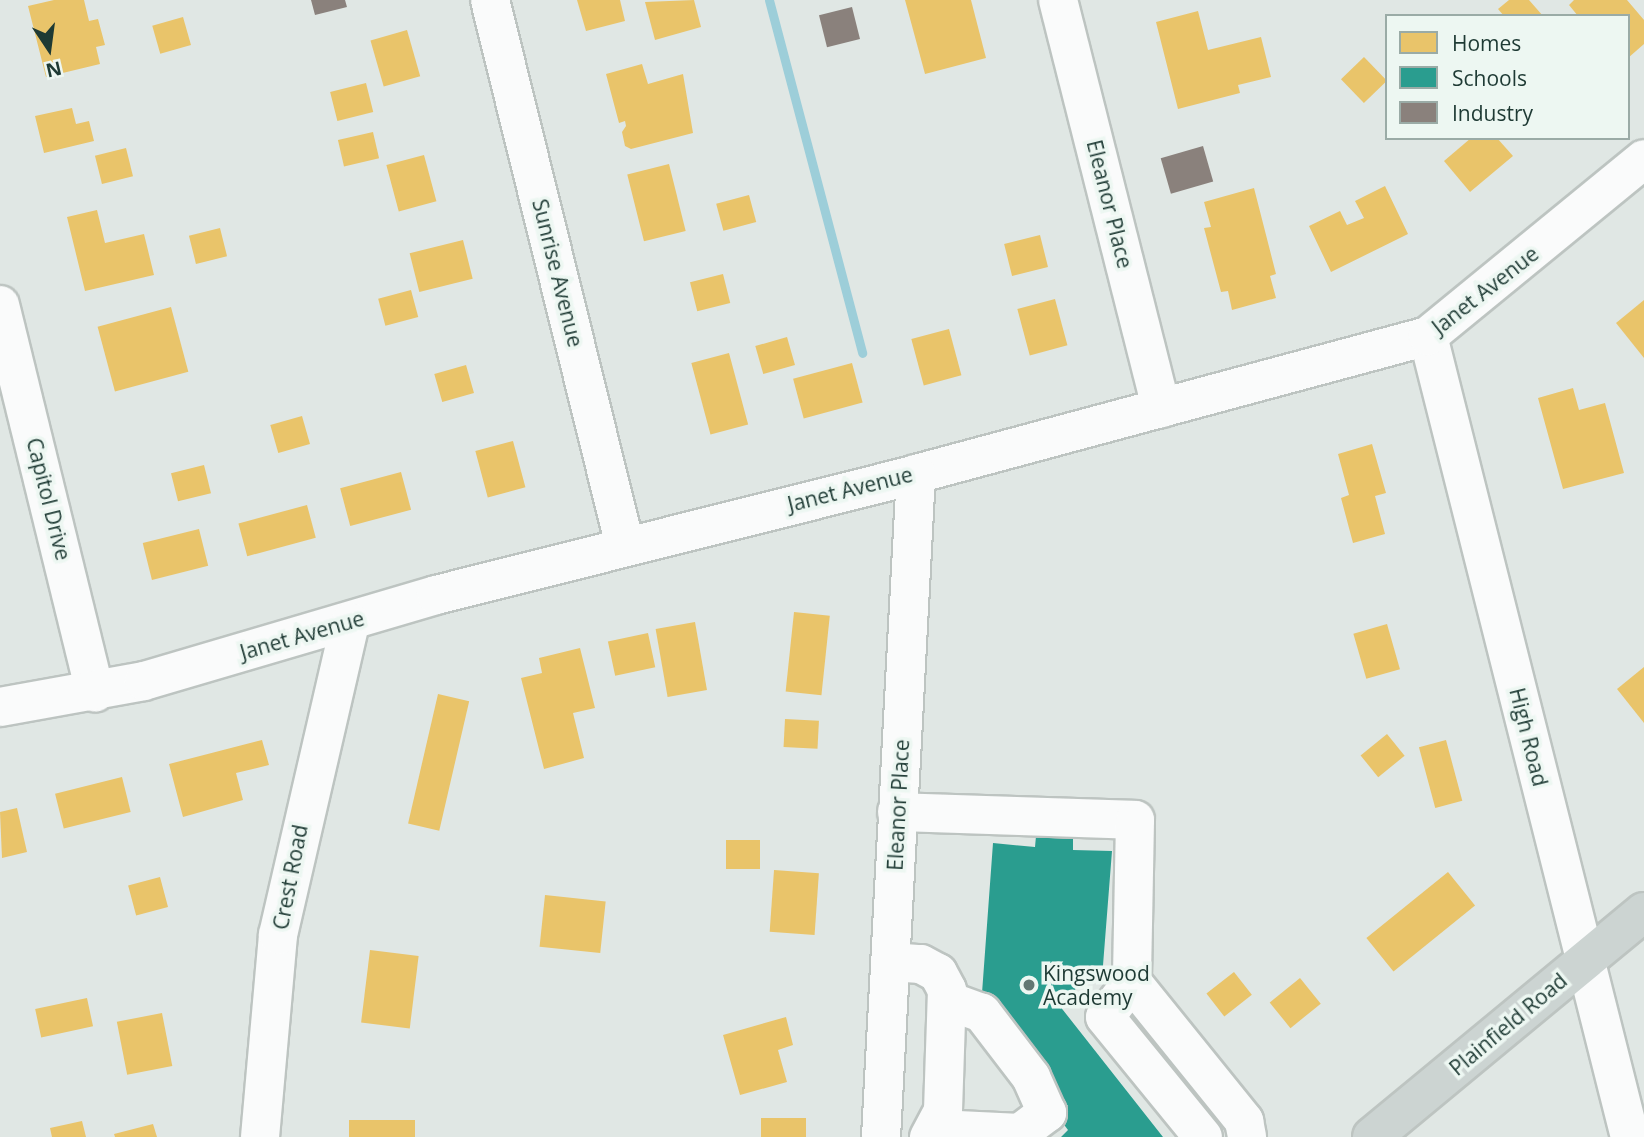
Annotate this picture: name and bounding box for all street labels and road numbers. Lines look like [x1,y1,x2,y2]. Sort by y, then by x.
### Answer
street label: Eleanor Place [1082,137,1138,271]
street label: Sunrise Avenue [527,196,589,350]
street label: Janet Avenue [1427,241,1543,339]
street label: Capitol Drive [22,435,76,563]
street label: Janet Avenue [785,461,915,517]
street label: Janet Avenue [237,605,367,665]
street label: High Road [1505,685,1553,789]
street label: Eleanor Place [882,739,914,871]
street label: Crest Road [267,822,313,932]
street label: Plainfield Road [1444,968,1572,1080]

